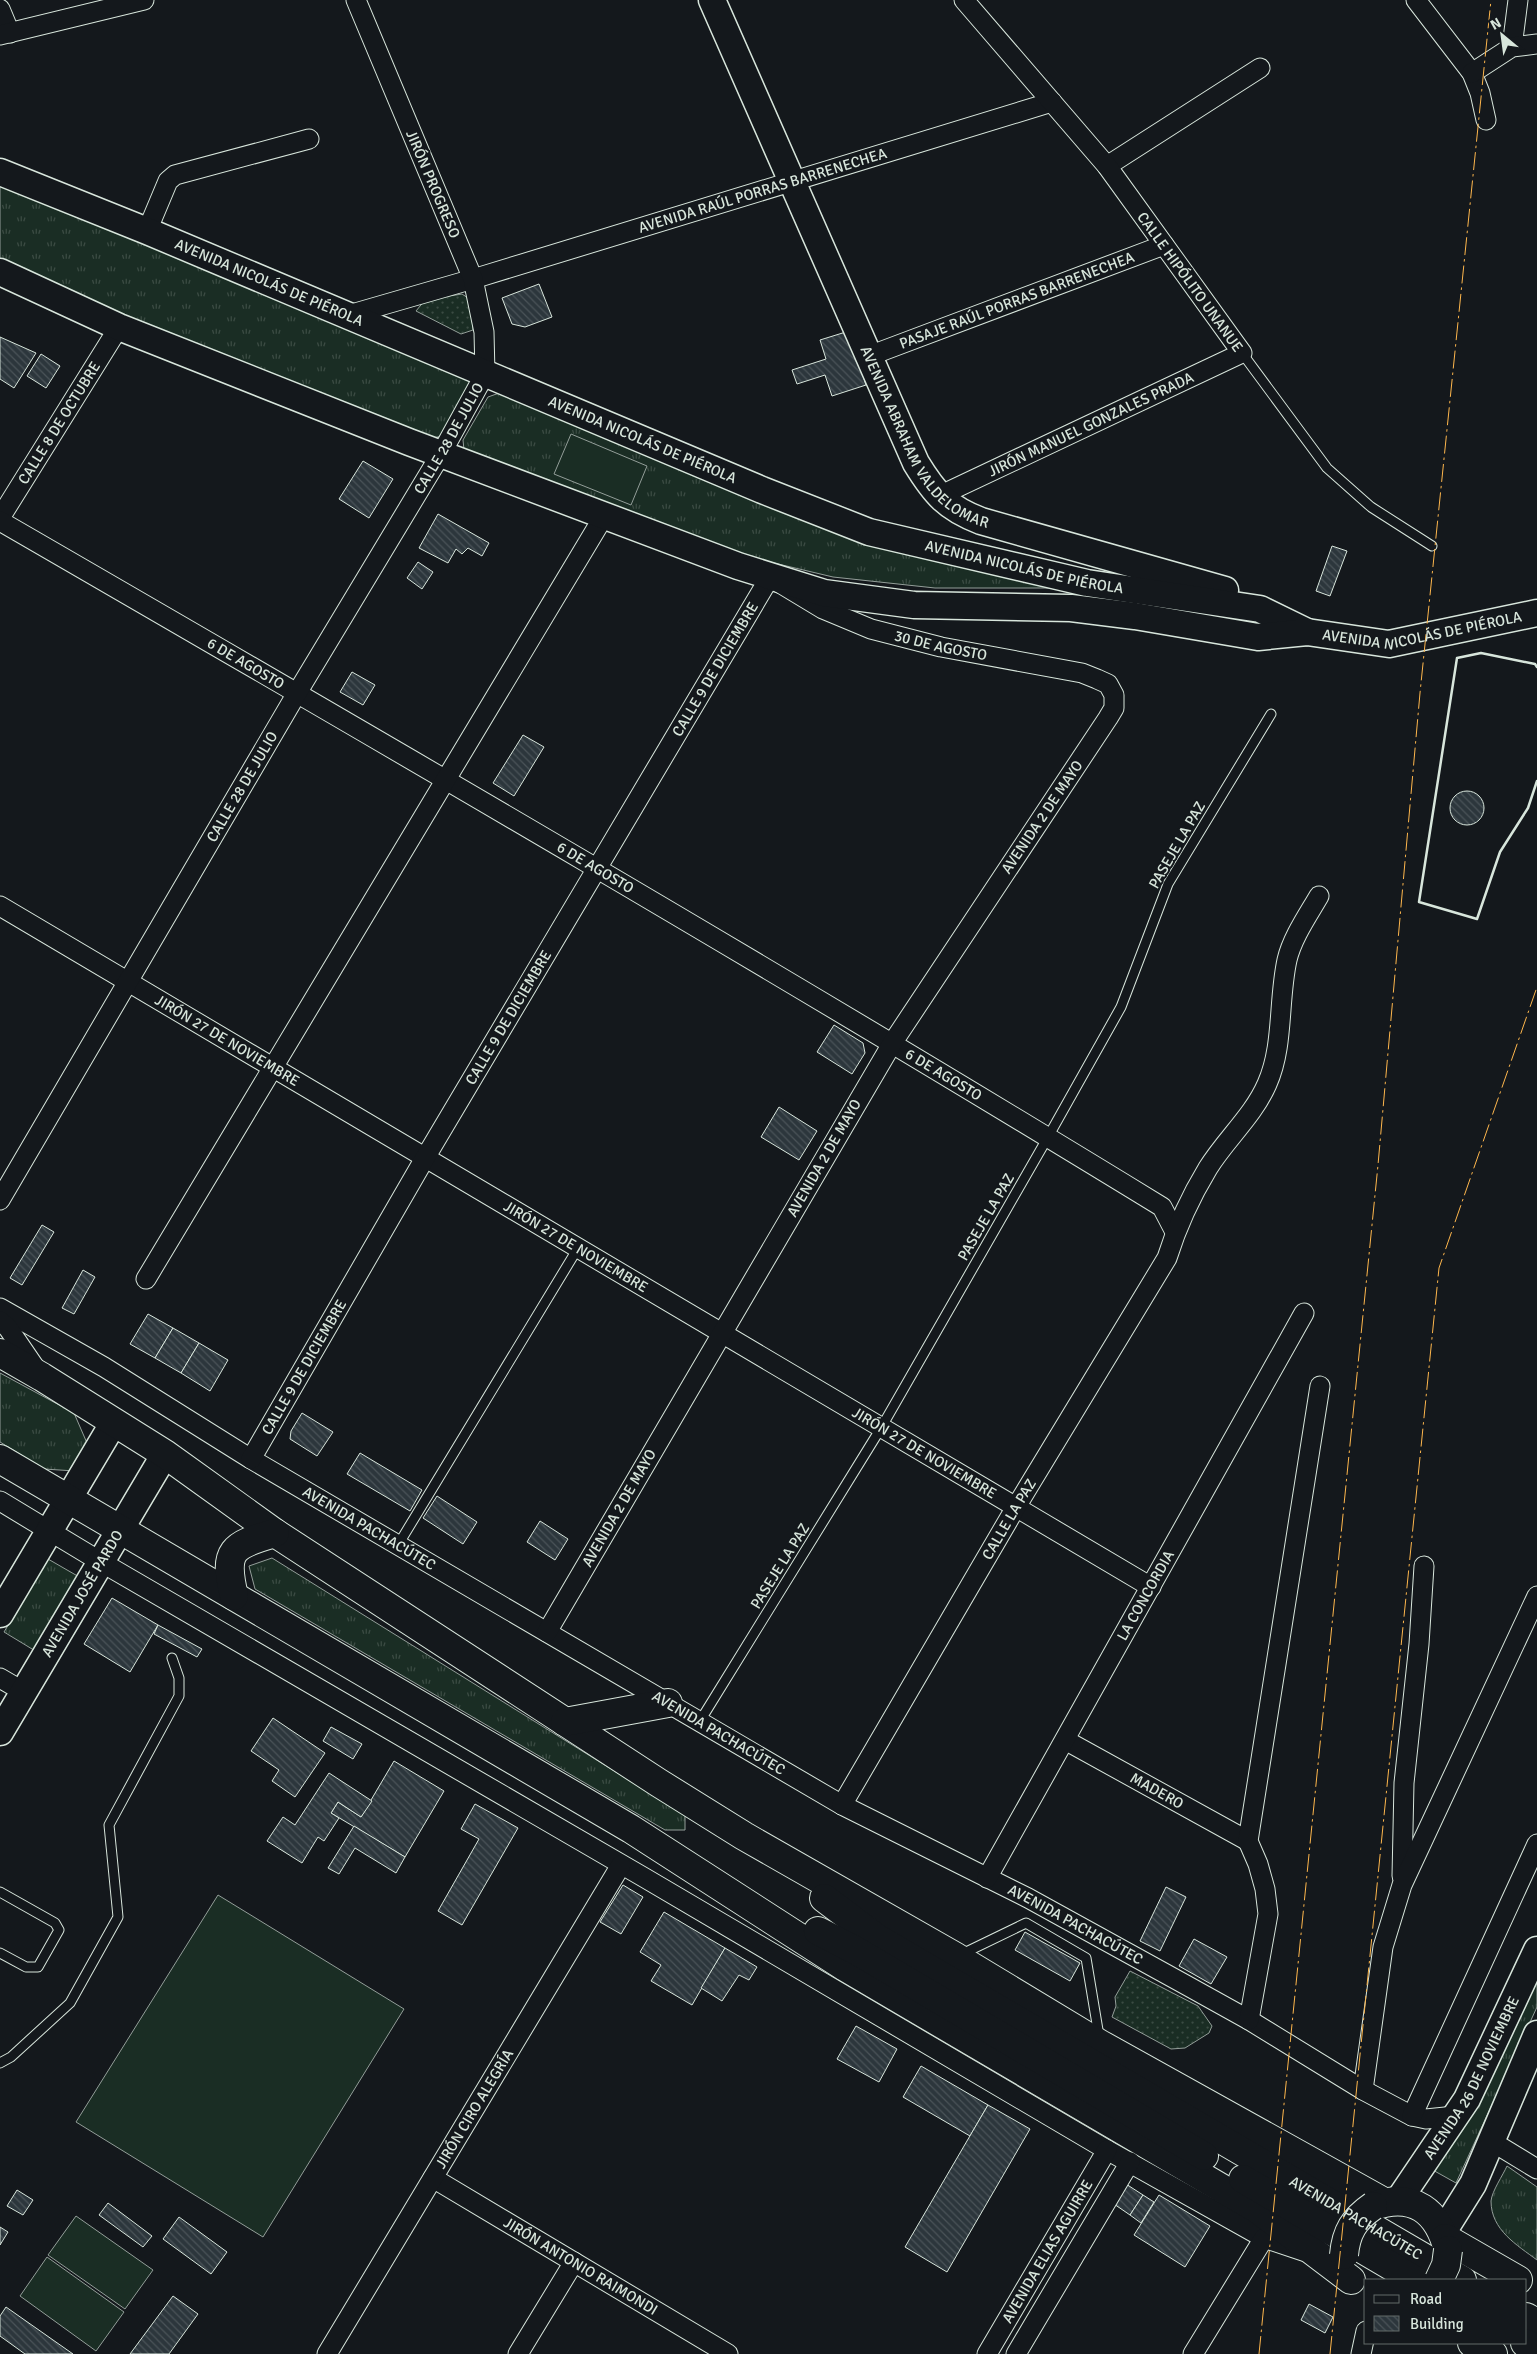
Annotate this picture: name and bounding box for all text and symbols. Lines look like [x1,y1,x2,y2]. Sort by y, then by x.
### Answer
north arrow [1477,10,1527,60]
text: N [1488,14,1504,34]
street label: JIRÓN PROGRESO [402,127,465,241]
street label: AVENIDA RAÚL PORRAS BARRENECHEA [636,144,889,237]
street label: CALLE HIPÓLITO UNANUE [1133,208,1248,355]
street label: AVENIDA NICOLÁS DE PIÉROLA [172,235,366,330]
street label: PASAJE RAÚL PORRAS BARRENECHEA [897,248,1137,353]
street label: AVENIDA ABRAHAM VALDELOMAR [857,343,991,532]
street label: CALLE 8 DE OCTUBRE [14,358,104,488]
street label: JIRÓN MANUEL GONZALES PRADA [985,368,1197,480]
street label: CALLE 28 DE JULIO [410,379,488,497]
street label: AVENIDA NICOLÁS DE PIÉROLA [546,392,739,487]
street label: AVENIDA NICOLÁS DE PIÉROLA [923,536,1125,597]
street label: CALLE 9 DE DICIEMBRE [668,599,762,740]
street label: AVENIDA NICOLÁS DE PIÉROLA [1321,607,1523,654]
street label: 30 DE AGOSTO [893,626,989,664]
street label: 6 DE AGOSTO [204,634,288,693]
street label: CALLE 28 DE JULIO [203,728,282,845]
street label: AVENIDA 2 DE MAYO [997,757,1087,877]
street label: PASEJE LA PAZ [1145,798,1209,892]
street label: 6 DE AGOSTO [554,838,637,897]
street label: CALLE 9 DE DICIEMBRE [462,947,555,1088]
street label: JIRÓN 27 DE NOVIEMBRE [152,991,303,1090]
street label: 6 DE AGOSTO [902,1045,985,1105]
street label: AVENIDA 2 DE MAYO [783,1096,865,1220]
street label: PASEJE LA PAZ [954,1170,1018,1264]
street label: JIRÓN 27 DE NOVIEMBRE [500,1197,651,1296]
street label: CALLE 9 DE DICIEMBRE [258,1296,350,1438]
street label: JIRÓN 27 DE NOVIEMBRE [849,1403,1000,1503]
street label: AVENIDA 2 DE MAYO [578,1446,660,1570]
street label: CALLE LA PAZ [978,1476,1040,1563]
street label: AVENIDA PACHACÚTEC [300,1482,439,1574]
street label: PASEJE LA PAZ [747,1520,813,1612]
street label: AVENIDA JOSÉ PARDO [38,1527,127,1660]
street label: LA CONCORDIA [1113,1547,1178,1644]
street label: AVENIDA PACHACÚTEC [649,1687,788,1779]
street label: MADERO [1127,1769,1187,1813]
street label: AVENIDA PACHACÚTEC [1005,1880,1146,1968]
street label: AVENIDA 26 DE NOVIEMBRE [1420,1993,1523,2163]
street label: JIRÓN CIRO ALEGRÍA [432,2046,517,2172]
street label: AVENIDA PACHACÚTEC [1286,2172,1425,2264]
street label: AVENIDA ELIAS AGUIRRE [998,2177,1096,2326]
street label: JIRÓN ANTONIO RAIMONDI [500,2213,661,2319]
legend [1364,2279,1527,2344]
text: Road [1410,2290,1442,2308]
text: Building [1410,2315,1464,2333]

